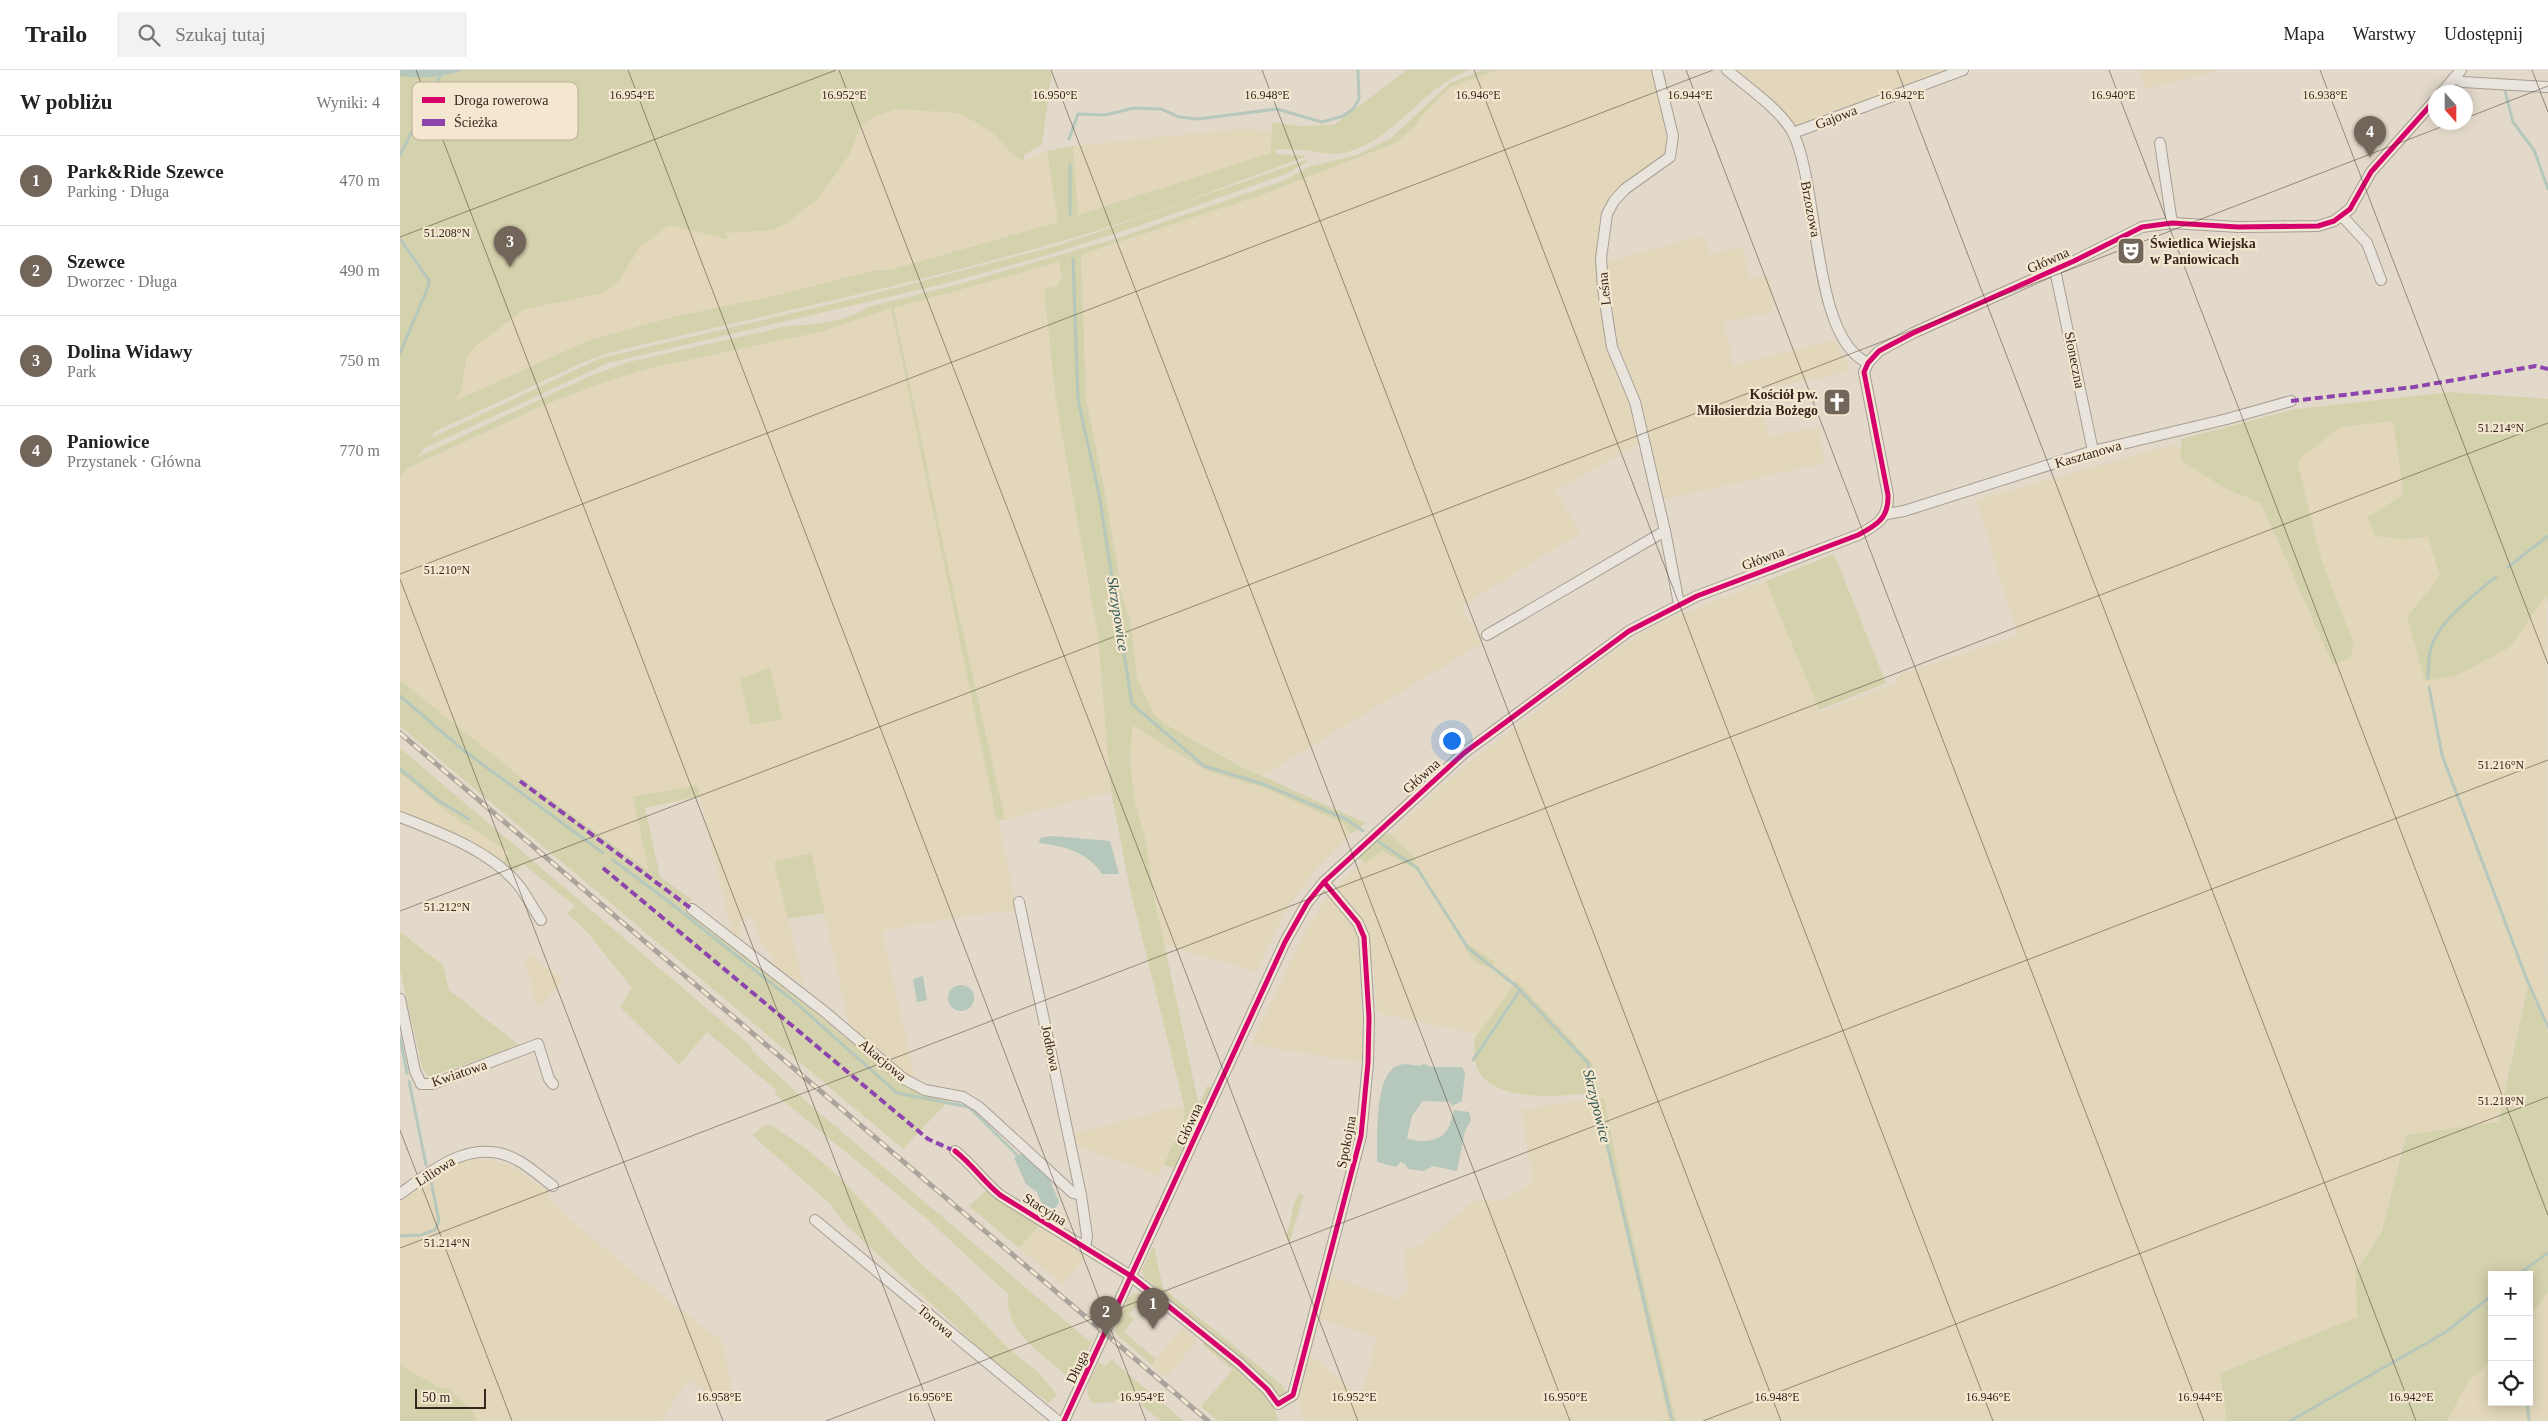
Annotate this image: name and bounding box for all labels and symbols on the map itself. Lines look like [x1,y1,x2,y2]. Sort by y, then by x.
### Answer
legend [412,82,578,140]
north arrow [2428,85,2473,130]
text: 16.954°E [609,88,655,102]
text: 16.952°E [821,88,867,102]
text: 16.950°E [1032,88,1078,102]
text: 16.948°E [1244,88,1290,102]
text: 16.946°E [1455,88,1501,102]
text: 16.944°E [1667,88,1713,102]
text: 16.942°E [1879,88,1925,102]
text: 16.940°E [2090,88,2136,102]
text: 16.938°E [2302,88,2348,102]
text: Droga rowerowa [454,93,549,108]
street label: Gajowa [1813,102,1860,132]
text: Ścieżka [454,114,498,130]
pin: 4 [2354,116,2386,157]
street label: Brzozowa [1798,180,1823,239]
text: 51.208°N [424,226,471,240]
pin: 3 [494,226,526,267]
place label: Świetlica Wiejska w Paniowicach [2150,235,2256,267]
theatre icon: Świetlica Wiejska w Paniowicach [2116,236,2146,266]
street label: Główna [2025,244,2072,276]
street label: Leśna [1595,271,1614,306]
street label: Słoneczna [2062,330,2088,391]
place label: Kościół pw. Miłosierdzia Bożego [1697,387,1818,418]
church icon: Kościół pw. Miłosierdzia Bożego [1822,387,1852,417]
text: 51.214°N [2478,421,2525,435]
street label: Kasztanowa [2053,438,2124,471]
street label: Główna [1740,543,1787,573]
text: 51.210°N [424,563,471,577]
water label: Skrzypowice [1104,576,1132,653]
your location [1439,728,1465,754]
street label: Główna [1400,755,1443,797]
text: 51.216°N [2478,758,2525,772]
text: 51.212°N [424,900,471,914]
street label: Jodłowa [1038,1024,1063,1073]
street label: Akacjowa [856,1036,910,1085]
street label: Kwiatowa [430,1057,490,1090]
water label: Skrzypowice [1580,1068,1614,1145]
text: 51.218°N [2478,1094,2525,1108]
street label: Główna [1173,1100,1206,1147]
street label: Spokojna [1334,1114,1359,1169]
street label: Liliowa [413,1153,458,1189]
street label: Stacyjna [1020,1190,1070,1229]
text: 51.214°N [424,1236,471,1250]
pin: 1 [1137,1288,1169,1329]
pin: 2 [1090,1296,1122,1337]
street label: Torowa [915,1302,957,1341]
street label: Długa [1063,1348,1092,1386]
scale bar [415,1386,486,1409]
text: 16.958°E [696,1390,742,1404]
text: 16.956°E [907,1390,953,1404]
text: 16.954°E [1119,1390,1165,1404]
text: 16.952°E [1331,1390,1377,1404]
text: 16.950°E [1542,1390,1588,1404]
text: 16.948°E [1754,1390,1800,1404]
text: 16.946°E [1965,1390,2011,1404]
text: 16.944°E [2177,1390,2223,1404]
text: 16.942°E [2388,1390,2434,1404]

